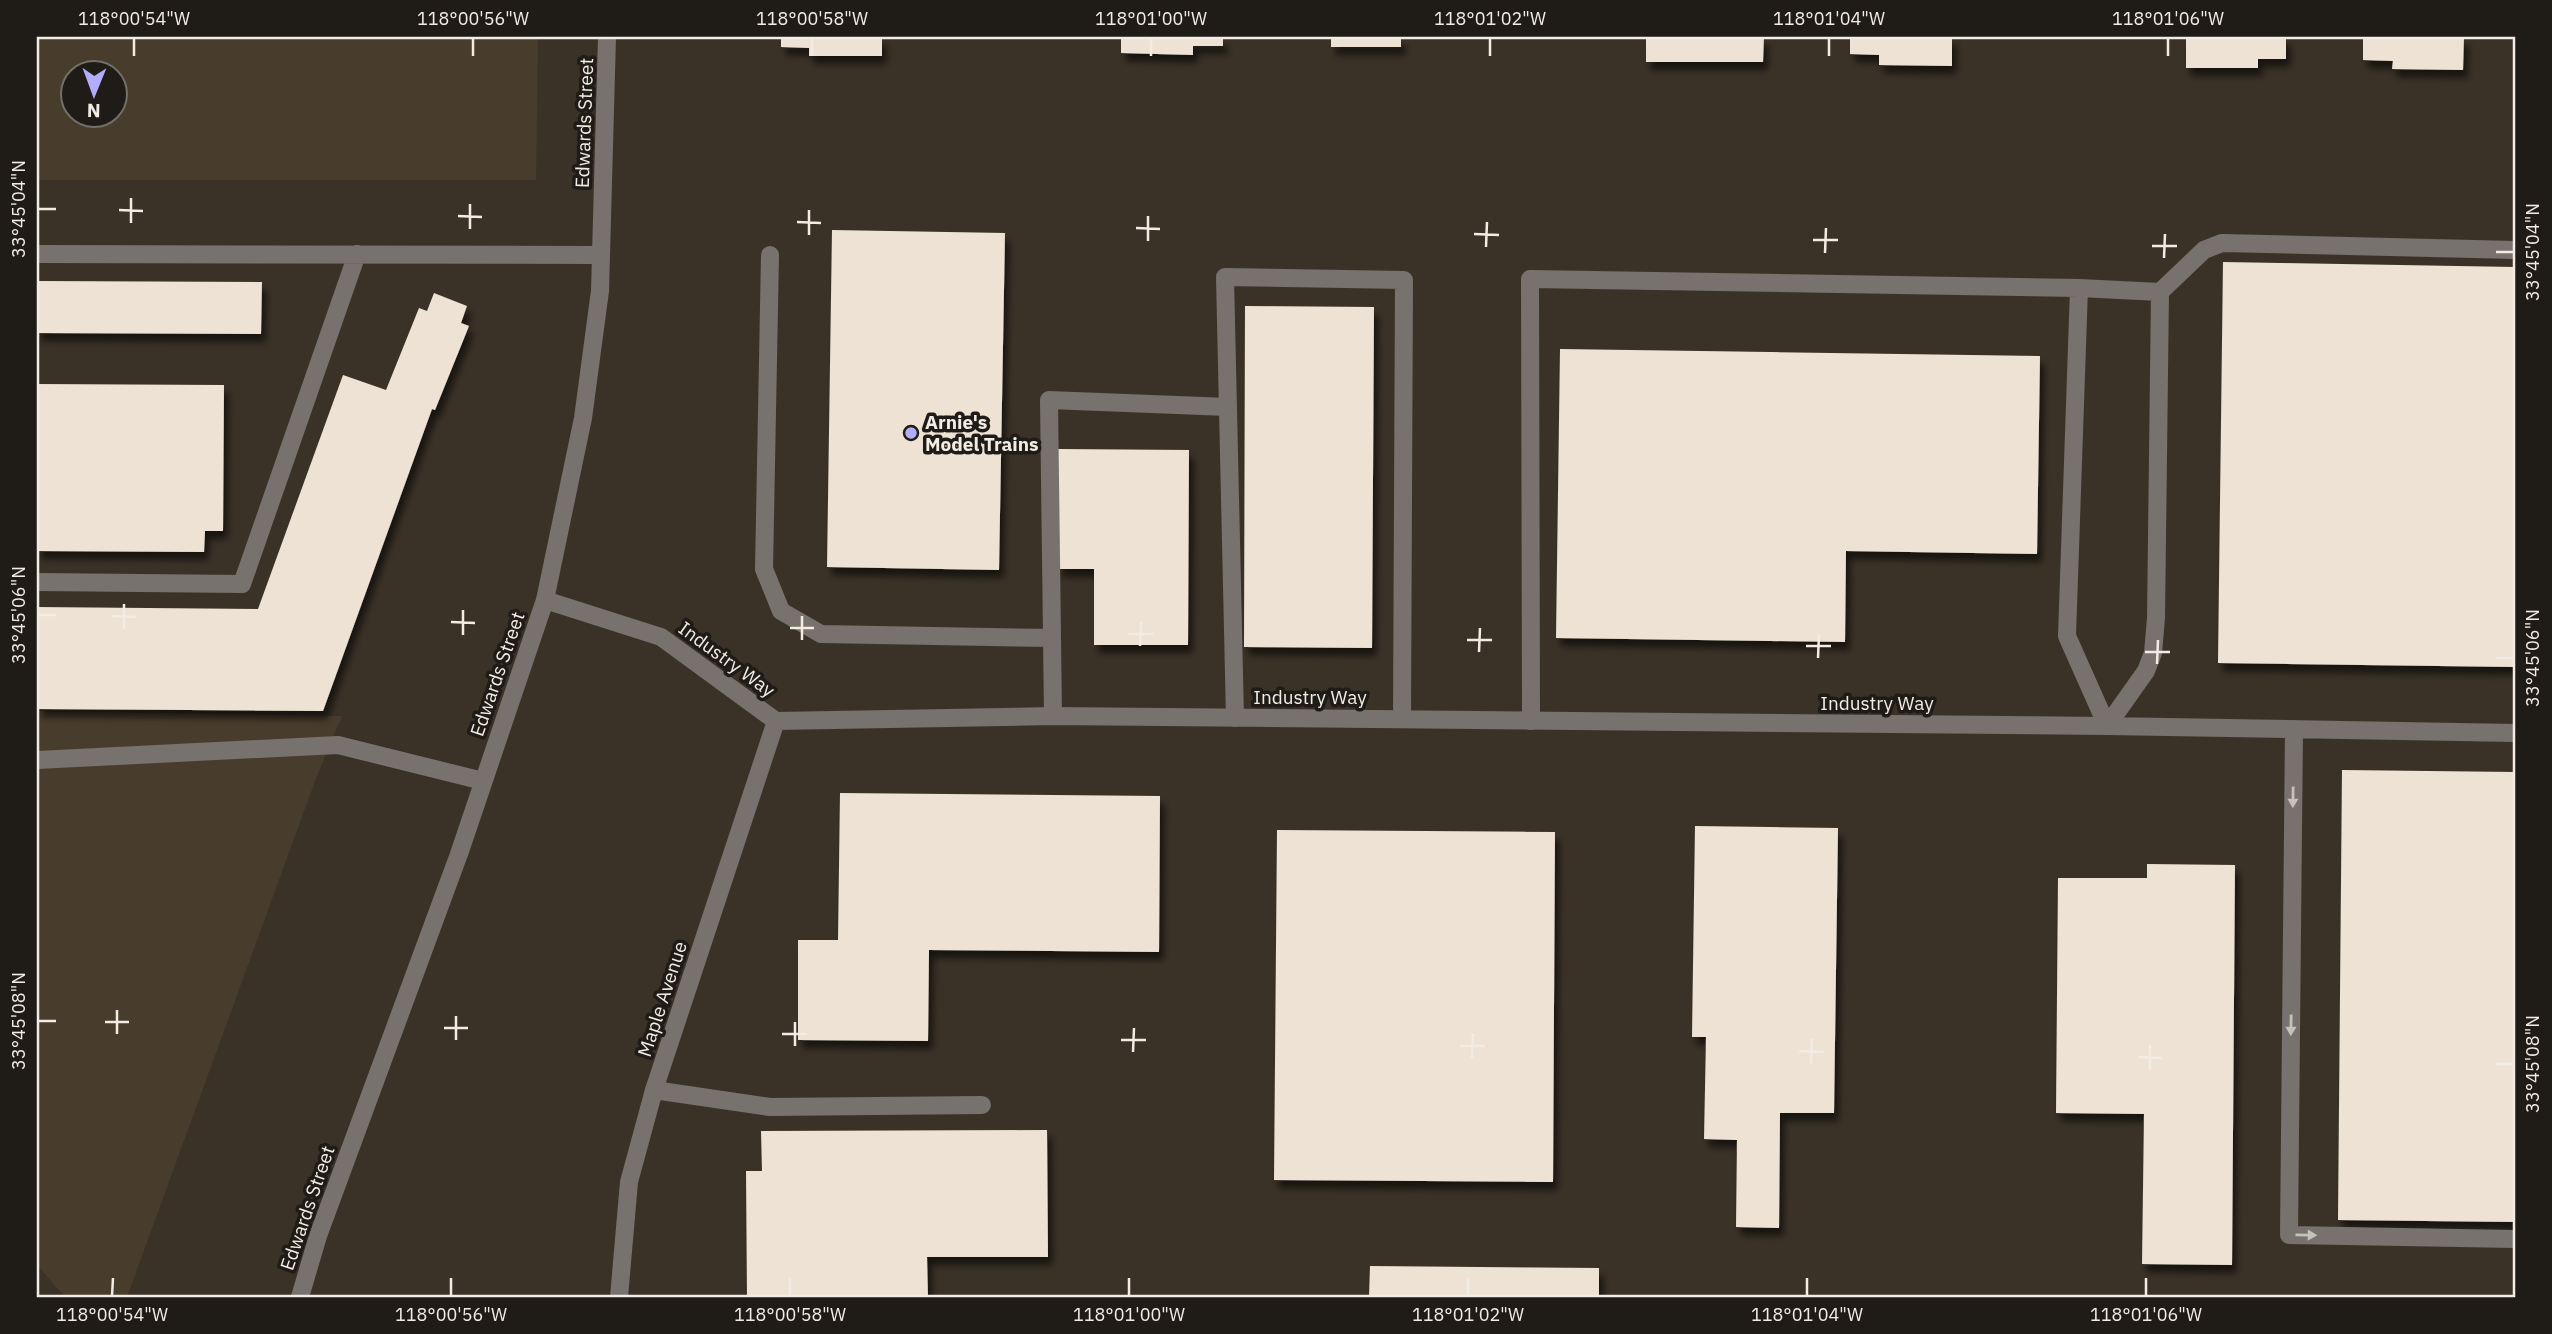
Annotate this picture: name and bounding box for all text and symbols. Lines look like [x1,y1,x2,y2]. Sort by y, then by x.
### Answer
text: 118°00'54"W [78,7,190,30]
text: 118°00'56"W [417,7,529,30]
text: 118°00'58"W [756,7,868,30]
text: 118°01'00"W [1095,7,1207,30]
text: 118°01'02"W [1434,7,1546,30]
text: 118°01'04"W [1773,7,1885,30]
text: 118°01'06"W [2112,7,2224,30]
street label: Edwards Street [570,58,598,188]
north arrow [60,60,130,130]
text: N [87,99,101,123]
text: 33°45'04"N [7,160,30,258]
text: 33°45'04"N [2521,203,2544,301]
place label: Arnie's Model Trains [925,410,1039,456]
marker: Arnie's Model Trains [903,425,919,441]
text: 33°45'06"N [7,566,30,664]
street label: Edwards Street [464,609,530,739]
text: 33°45'06"N [2521,609,2544,707]
street label: Industry Way [674,616,780,702]
street label: Industry Way [1253,685,1367,709]
street label: Industry Way [1820,691,1934,715]
one-way arrow [2287,786,2299,808]
street label: Maple Avenue [632,938,692,1060]
text: 33°45'08"N [7,972,30,1070]
one-way arrow [2285,1014,2297,1036]
text: 33°45'08"N [2521,1015,2544,1113]
street label: Edwards Street [274,1143,340,1273]
one-way arrow [2295,1230,2317,1241]
text: 118°00'54"W [56,1303,168,1326]
text: 118°00'56"W [395,1303,507,1326]
text: 118°00'58"W [734,1303,846,1326]
text: 118°01'00"W [1073,1303,1185,1326]
text: 118°01'02"W [1412,1303,1524,1326]
text: 118°01'04"W [1751,1303,1863,1326]
text: 118°01'06"W [2090,1303,2202,1326]

